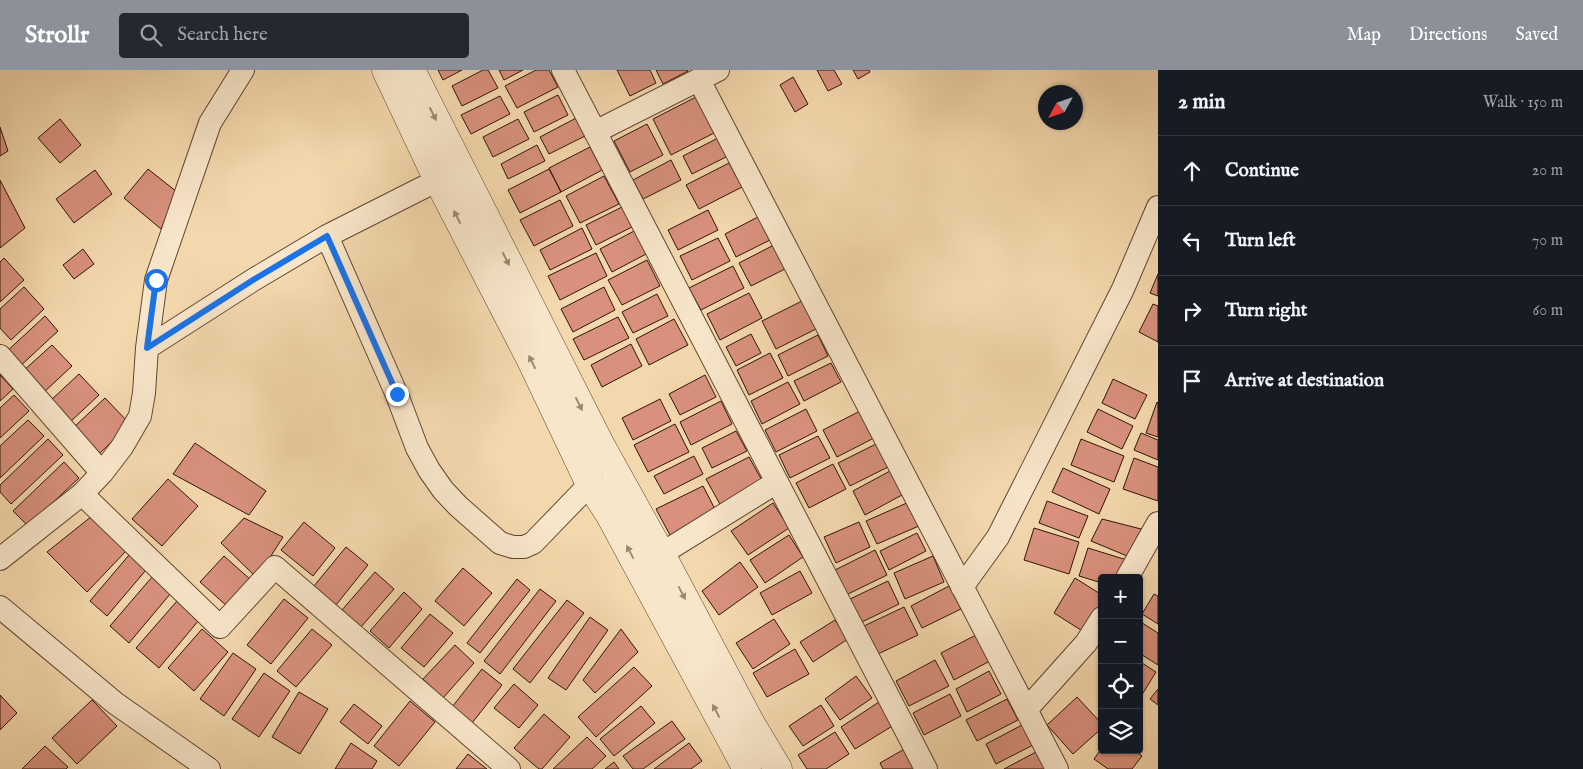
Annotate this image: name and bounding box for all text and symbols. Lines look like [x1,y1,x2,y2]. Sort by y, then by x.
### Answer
search box [119,13,469,58]
text: Strollr [25,20,89,51]
icon: search [137,21,165,49]
text: Search here [177,23,268,47]
text: Map [1347,24,1381,47]
text: Directions [1409,24,1487,47]
text: Saved [1515,24,1558,47]
north arrow [1038,85,1083,130]
text: 2 min [1178,89,1225,116]
text: Walk · 150 m [1483,93,1563,113]
one-way arrow [429,106,437,121]
icon: ahead [1178,157,1206,185]
text: Continue [1225,159,1299,183]
text: 20 m [1532,161,1563,181]
one-way arrow [453,210,461,225]
icon: left [1178,227,1206,255]
text: Turn left [1225,229,1296,253]
text: 70 m [1532,231,1563,251]
one-way arrow [502,251,510,266]
route start [145,269,168,292]
icon: right [1178,297,1206,325]
text: Turn right [1225,299,1307,323]
text: 60 m [1533,301,1563,321]
one-way arrow [528,354,536,369]
icon: arrive [1178,367,1206,395]
text: Arrive at destination [1225,369,1384,393]
route end [386,383,409,406]
one-way arrow [575,396,584,411]
one-way arrow [626,545,634,560]
map controls [1098,574,1143,754]
button: + [1098,574,1143,619]
one-way arrow [677,586,686,599]
button: − [1098,619,1143,664]
button: locate [1098,664,1143,709]
one-way arrow [711,704,720,718]
button: layers [1098,709,1143,754]

